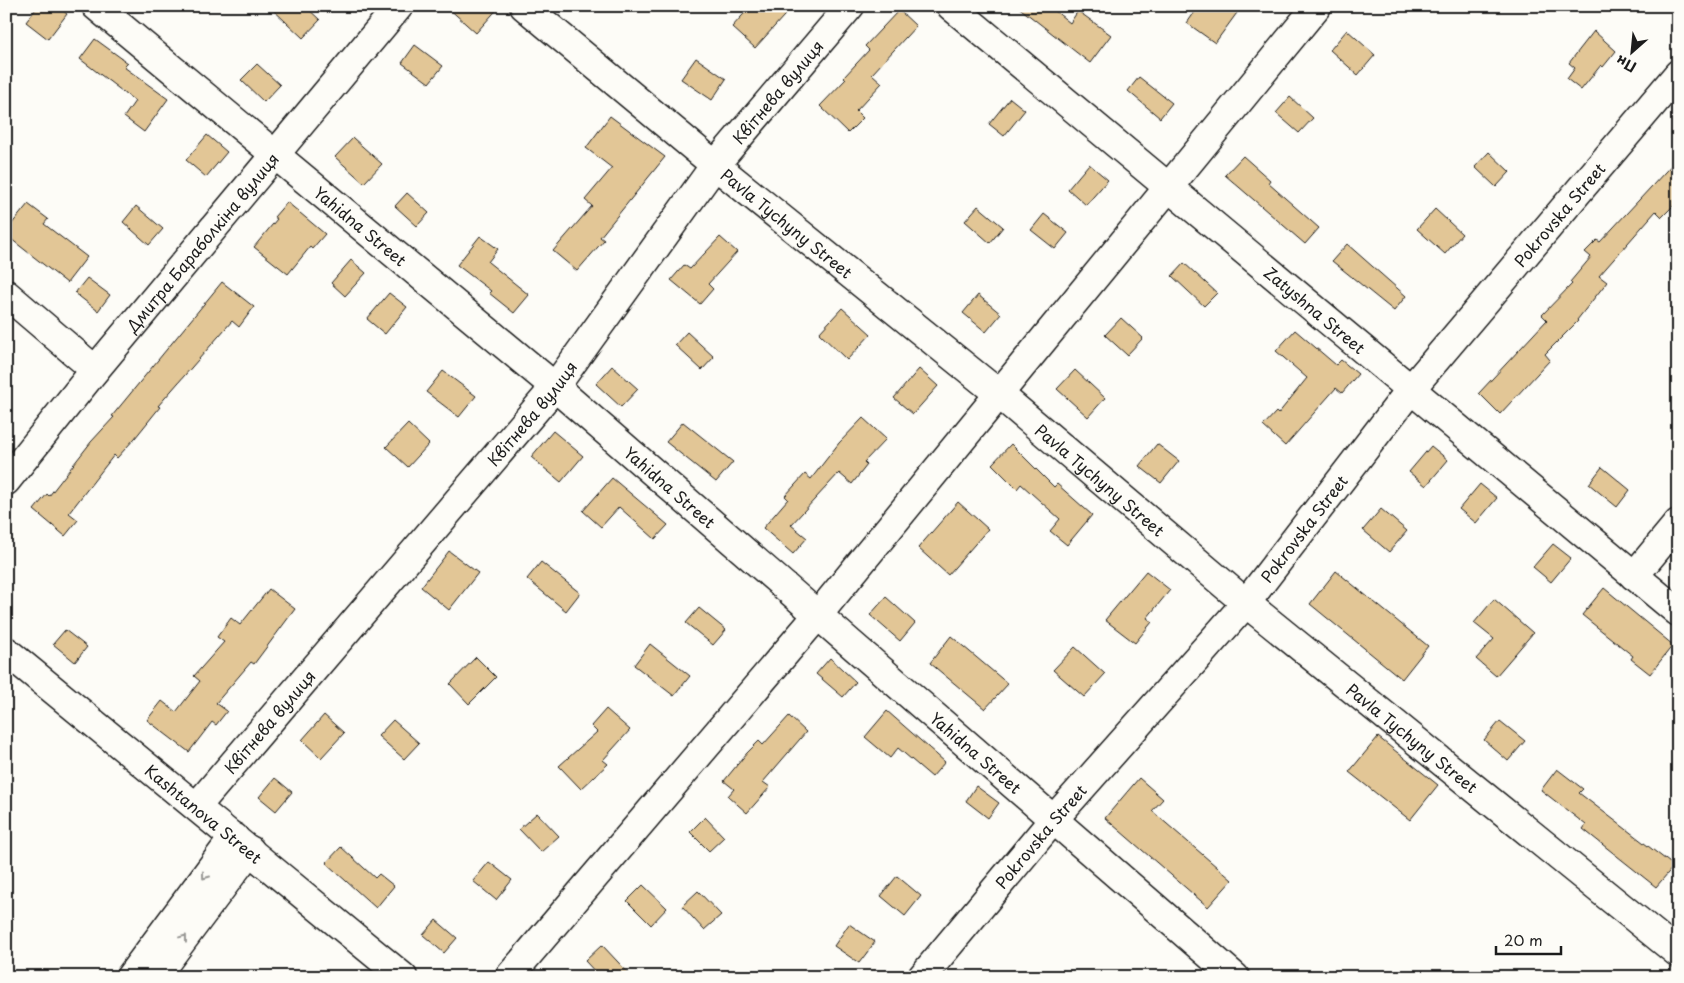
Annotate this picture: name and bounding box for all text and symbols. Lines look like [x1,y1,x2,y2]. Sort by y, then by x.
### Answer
north arrow [1606,28,1656,78]
street label: Квітнева вулиця [726,34,829,149]
text: Пн [1612,50,1640,78]
street label: Дмитра Бараболкіна вулиця [119,147,284,338]
street label: Pokrovska Street [1508,157,1610,272]
street label: Pavla Tychyny Street [716,163,858,284]
street label: Yahidna Street [309,180,413,272]
street label: Zatyshna Street [1259,260,1371,359]
street label: Квітнева вулиця [481,356,582,471]
street label: Pavla Tychyny Street [1030,418,1171,542]
street label: Yahidna Street [619,440,721,534]
street label: Pokrovska Street [1254,470,1353,587]
street label: Квітнева вулиця [218,664,320,779]
street label: Pavla Tychyny Street [1342,677,1484,799]
street label: Yahidna Street [925,706,1027,799]
street label: Kashtanova Street [140,758,268,869]
street label: Pokrovska Street [989,779,1092,893]
one-way arrow [202,870,211,880]
scale bar [1496,923,1562,955]
text: 20 m [1504,928,1543,951]
one-way arrow [179,935,187,944]

